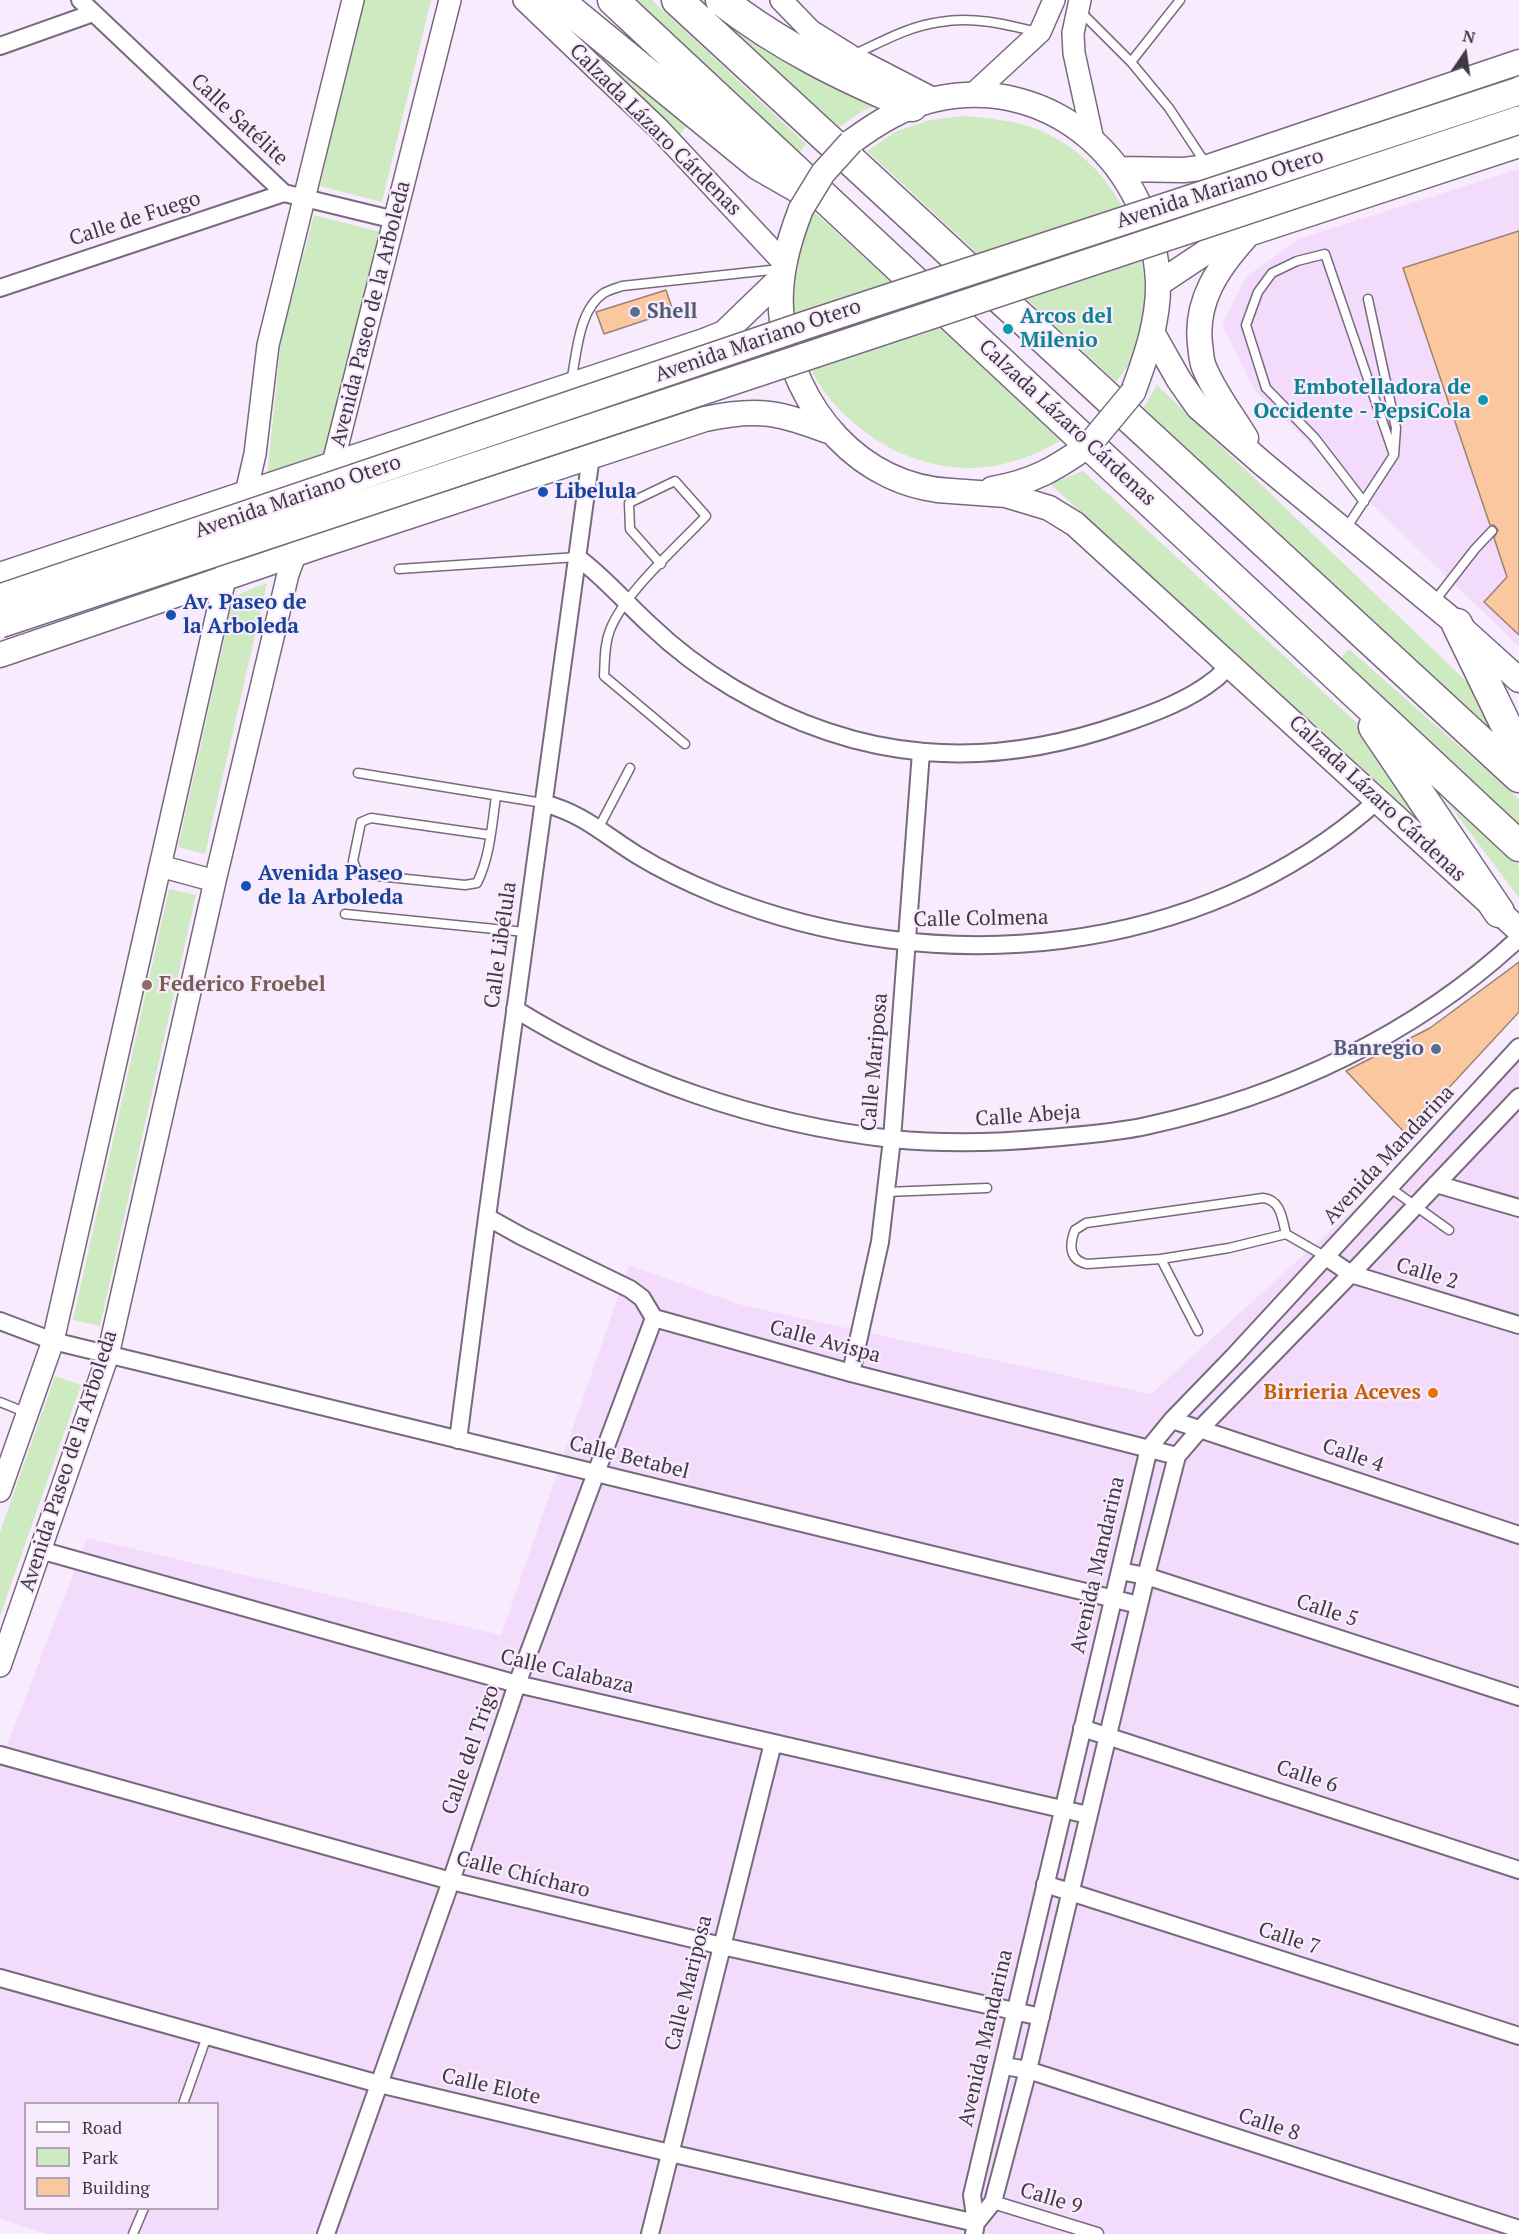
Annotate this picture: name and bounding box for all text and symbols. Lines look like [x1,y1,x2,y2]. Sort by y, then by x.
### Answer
north arrow [1435,24,1495,84]
text: N [1461,24,1477,49]
street label: Calzada Lázaro Cárdenas [564,39,746,221]
street label: Calle Satélite [185,69,293,171]
street label: Avenida Mariano Otero [1113,144,1327,234]
street label: Avenida Paseo de la Arboleda [326,178,416,450]
street label: Calle de Fuego [66,186,204,252]
street label: Avenida Mariano Otero [652,294,864,388]
place label: Shell [647,299,697,325]
place label: Arcos del Milenio [1020,304,1113,354]
marker: Shell [628,305,642,319]
marker: Arcos del Milenio [1001,322,1015,336]
street label: Calzada Lázaro Cárdenas [973,334,1161,512]
place label: Embotelladora de Occidente - PepsiCola [1253,375,1471,425]
marker: Embotelladora de Occidente - PepsiCola [1476,393,1490,407]
street label: Avenida Mariano Otero [192,450,404,544]
place label: Libelula [555,479,637,505]
marker: Libelula [536,485,550,499]
place label: Av. Paseo de la Arboleda [183,590,307,640]
marker: Av. Paseo de la Arboleda [164,608,178,622]
street label: Calzada Lázaro Cárdenas [1283,710,1471,888]
place label: Avenida Paseo de la Arboleda [258,861,404,911]
marker: Avenida Paseo de la Arboleda [239,879,253,893]
street label: Calle Libélula [480,880,522,1010]
street label: Calle Colmena [913,905,1049,933]
place label: Federico Froebel [159,972,326,998]
marker: Federico Froebel [140,978,154,992]
street label: Calle Mariposa [856,992,894,1132]
place label: Banregio [1334,1036,1424,1062]
marker: Banregio [1429,1042,1443,1056]
street label: Avenida Mandarina [1318,1080,1460,1230]
street label: Calle Abeja [975,1100,1081,1132]
street label: Calle 2 [1393,1253,1461,1295]
street label: Calle Avispa [767,1315,883,1369]
street label: Avenida Paseo de la Arboleda [15,1327,123,1595]
place label: Birrieria Aceves [1264,1380,1421,1406]
marker: Birrieria Aceves [1426,1386,1440,1400]
street label: Calle Betabel [566,1431,692,1485]
street label: Calle 4 [1319,1434,1387,1478]
street label: Avenida Mandarina [1065,1474,1131,1656]
street label: Calle 5 [1293,1589,1361,1633]
street label: Calle Calabaza [498,1644,636,1700]
street label: Calle del Trigo [437,1682,505,1818]
street label: Calle 6 [1273,1755,1341,1799]
street label: Calle Chícharo [453,1846,593,1904]
street label: Calle Mariposa [660,1913,718,2053]
street label: Calle 7 [1255,1917,1323,1961]
street label: Avenida Mandarina [953,1947,1019,2129]
street label: Calle Elote [439,2063,543,2111]
legend [24,2102,219,2210]
street label: Calle 8 [1235,2103,1303,2147]
text: Road [82,2115,122,2139]
text: Park [82,2145,118,2169]
text: Building [82,2175,150,2199]
street label: Calle 9 [1017,2178,1085,2220]

